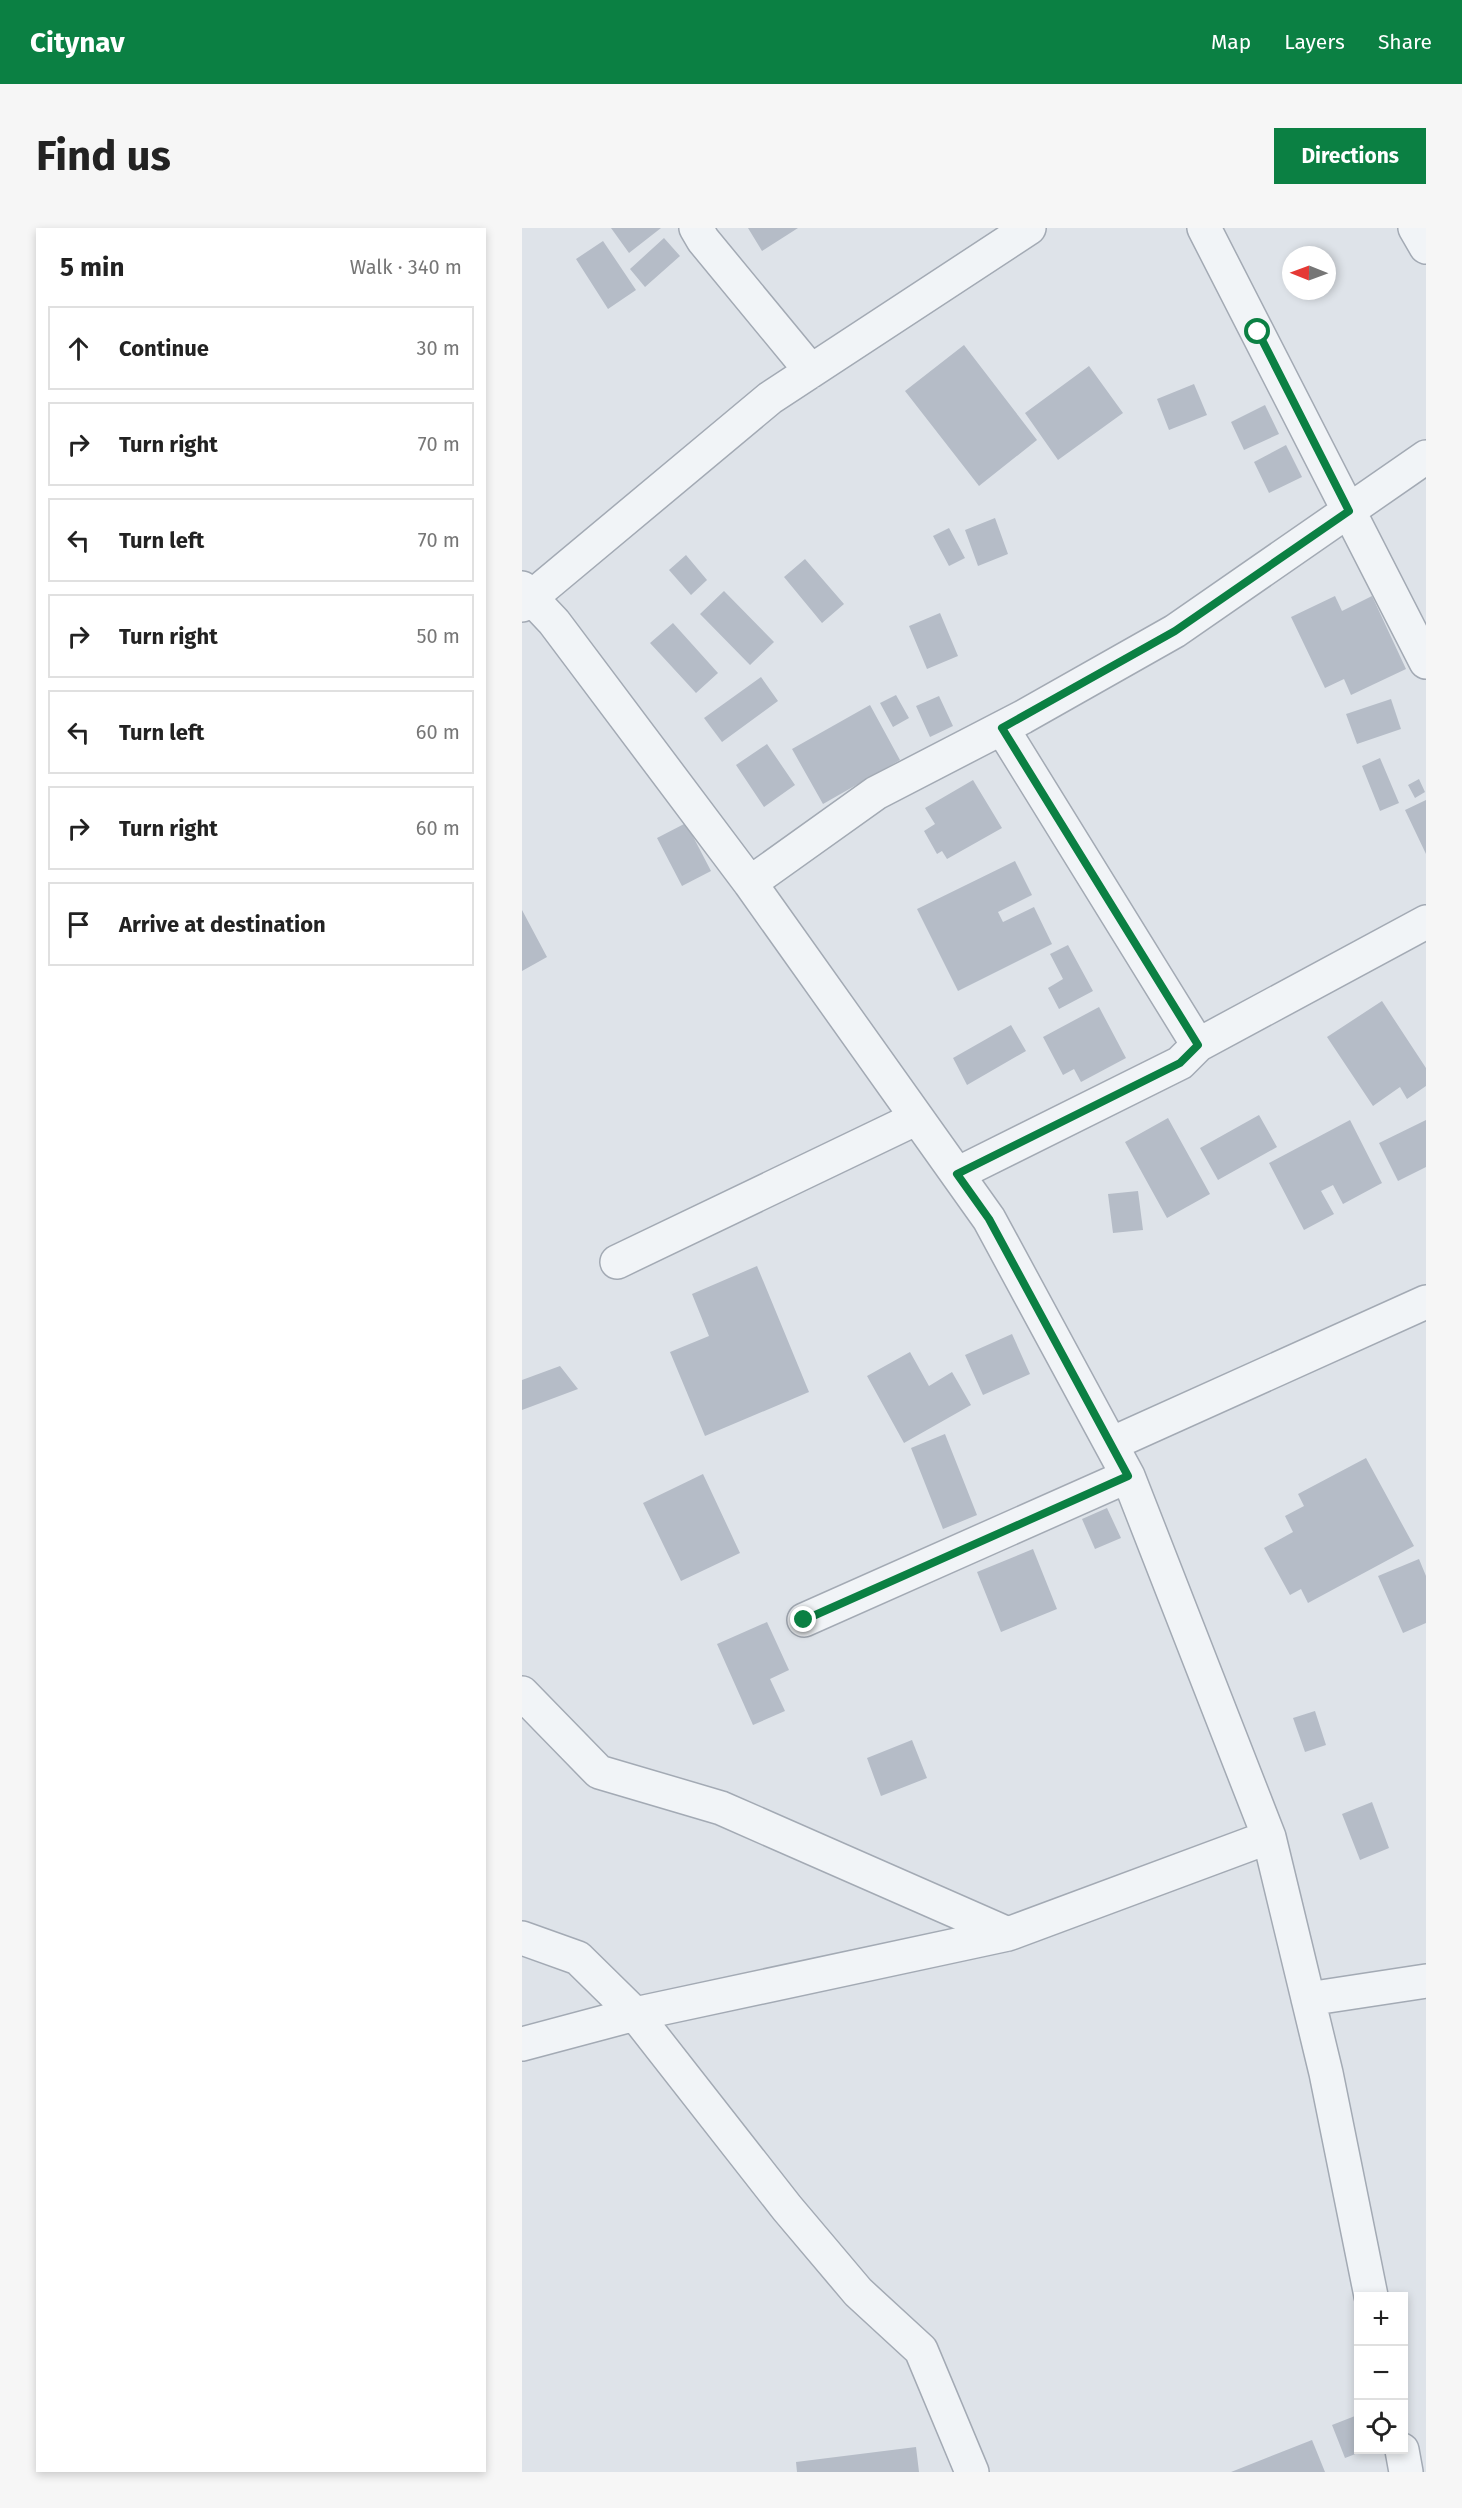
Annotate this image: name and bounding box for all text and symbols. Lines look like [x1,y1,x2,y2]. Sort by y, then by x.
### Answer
text: Citynav [30,26,125,59]
text: Map [1211,29,1251,55]
text: Layers [1284,29,1345,55]
text: Share [1378,29,1432,55]
button: Directions [1274,128,1426,184]
text: Find us [36,131,171,181]
north arrow [1282,246,1336,300]
text: 5 min [60,252,124,283]
text: Walk · 340 m [350,255,462,279]
route start [1244,318,1270,344]
icon: ahead [62,332,95,365]
text: Continue [119,335,209,362]
text: 30 m [416,336,460,360]
icon: right [62,428,95,461]
text: Turn right [119,431,218,458]
text: 70 m [418,432,460,456]
icon: left [62,524,95,557]
text: Turn left [119,527,204,554]
text: 70 m [418,528,460,552]
icon: right [62,620,95,653]
text: Turn right [119,623,218,650]
text: 50 m [416,624,460,648]
icon: left [62,716,95,749]
text: Turn left [119,719,204,746]
text: 60 m [416,720,460,744]
icon: right [62,812,95,845]
text: Turn right [119,815,218,842]
text: 60 m [416,816,460,840]
icon: arrive [62,908,95,941]
text: Arrive at destination [119,911,326,938]
route end [790,1606,816,1632]
map controls [1354,2292,1408,2454]
button: + [1354,2292,1408,2346]
button: − [1354,2346,1408,2400]
button: locate [1354,2400,1408,2454]

